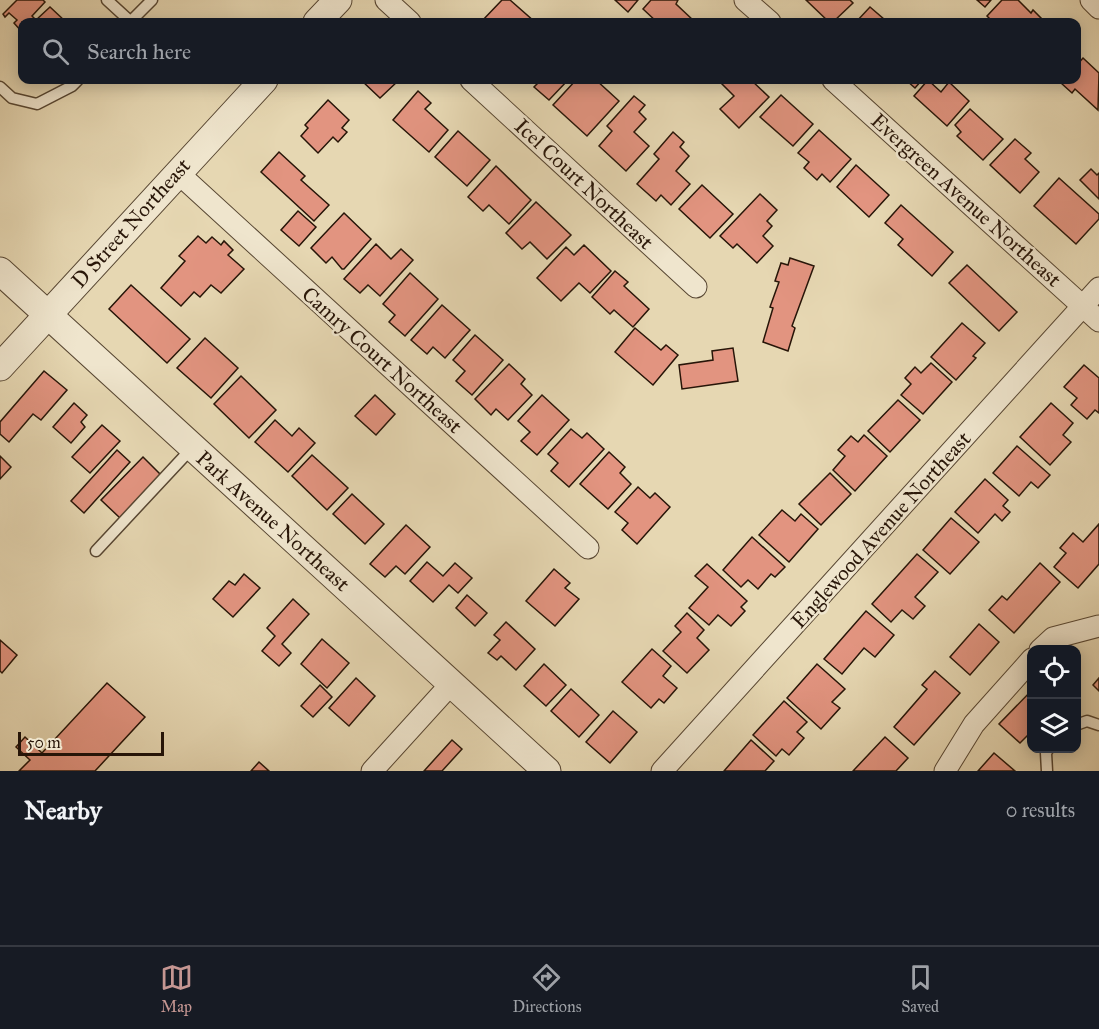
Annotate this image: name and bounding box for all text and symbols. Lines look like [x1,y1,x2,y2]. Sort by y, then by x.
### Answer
search box [18,18,1081,84]
icon: search [39,35,72,68]
text: Search here [87,38,191,65]
street label: Evergreen Avenue Northeast [865,108,1067,293]
street label: Icel Court Northeast [509,113,659,255]
street label: D Street Northeast [66,152,196,293]
street label: Camry Court Northeast [296,281,468,439]
street label: Englewood Avenue Northeast [786,426,977,634]
street label: Park Avenue Northeast [191,445,356,597]
map controls [1027,645,1081,753]
button: locate [1027,645,1081,699]
button: layers [1027,699,1081,753]
scale bar [18,729,164,756]
text: 50 m [27,733,61,752]
text: Nearby [24,794,102,826]
text: 0 results [1006,798,1075,822]
tab: Map [160,961,193,1016]
tab: Directions [513,961,581,1016]
tab: Saved [901,961,939,1016]

